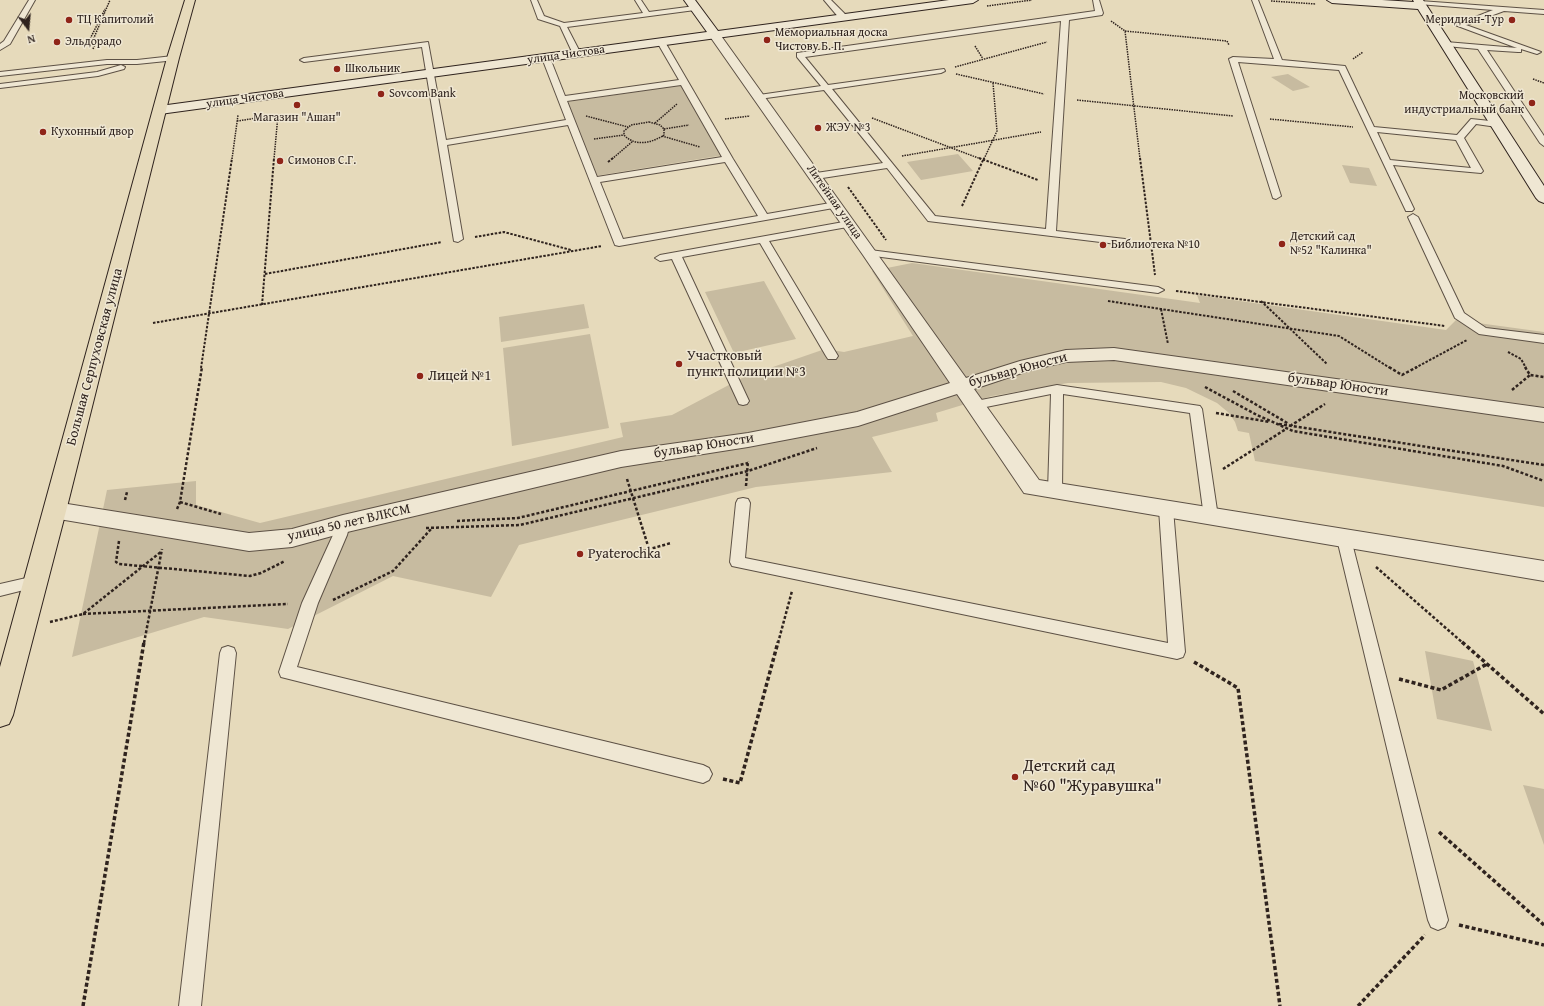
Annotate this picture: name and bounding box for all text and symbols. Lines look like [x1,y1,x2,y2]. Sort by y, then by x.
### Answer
north arrow [8,8,48,48]
place label: ТЦ Капитолий [77,13,154,27]
place label: Меридиан-Тур [1426,13,1504,27]
marker: ТЦ Капитолий [64,15,74,25]
marker: Меридиан-Тур [1507,15,1517,25]
place label: Мемориальная доска Чистову Б. П. [775,26,888,54]
text: N [26,31,37,48]
place label: Эльдорадо [65,35,122,49]
marker: Мемориальная доска Чистову Б. П. [762,35,772,45]
marker: Эльдорадо [52,37,62,47]
street label: улица Чистова [526,42,606,68]
place label: Школьник [345,62,400,76]
marker: Школьник [332,64,342,74]
street label: улица Чистова [205,86,285,112]
place label: Sovcom Bank [389,87,456,101]
marker: Sovcom Bank [376,89,386,99]
place label: Московский индустриальный банк [1404,89,1524,117]
marker: Московский индустриальный банк [1527,98,1537,108]
marker: Магазин "Ашан" [292,100,302,110]
place label: Магазин "Ашан" [253,111,341,125]
place label: ЖЭУ №3 [826,121,871,135]
marker: ЖЭУ №3 [813,123,823,133]
place label: Кухонный двор [51,125,134,139]
marker: Кухонный двор [38,127,48,137]
place label: Симонов С.Г. [288,154,356,168]
marker: Симонов С.Г. [275,156,285,166]
street label: Литейная улица [803,162,865,242]
place label: Детский сад №52 "Калинка" [1290,230,1372,258]
place label: Библиотека №10 [1111,238,1200,252]
marker: Детский сад №52 "Калинка" [1277,239,1287,249]
marker: Библиотека №10 [1098,240,1108,250]
street label: Большая Серпуховская улица [63,267,127,447]
place label: Участковый пункт полиции №3 [687,348,806,380]
street label: бульвар Юности [967,349,1069,391]
marker: Участковый пункт полиции №3 [674,359,684,369]
place label: Лицей №1 [428,368,491,384]
street label: бульвар Юности [1287,370,1389,400]
marker: Лицей №1 [415,371,425,381]
street label: бульвар Юности [653,430,755,462]
street label: улица 50 лет ВЛКСМ [286,501,412,545]
place label: Pyaterochka [588,546,661,562]
marker: Pyaterochka [575,549,585,559]
place label: Детский сад №60 "Журавушка" [1023,757,1162,797]
marker: Детский сад №60 "Журавушка" [1010,772,1020,782]

